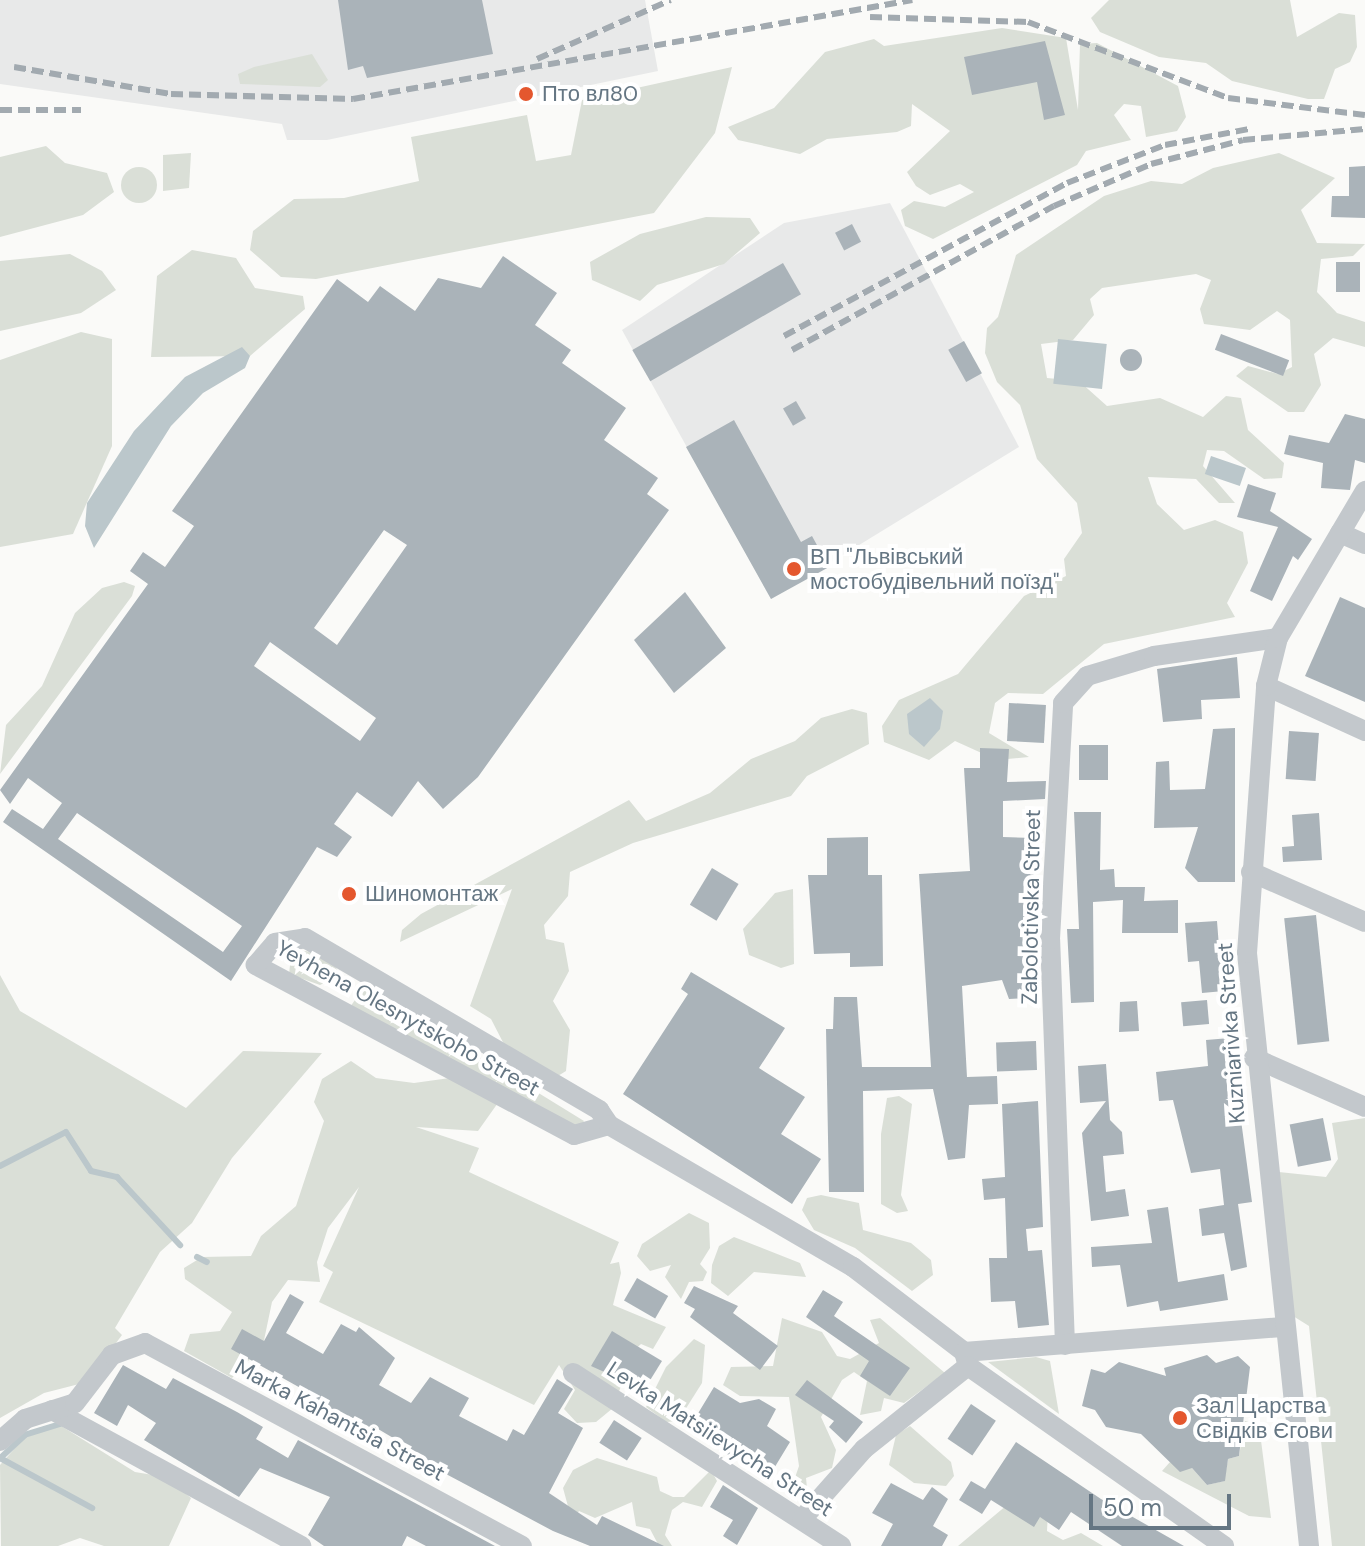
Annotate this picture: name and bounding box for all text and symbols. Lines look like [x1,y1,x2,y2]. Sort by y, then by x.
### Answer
place label: Пто вл80 [542,81,638,107]
marker: Пто вл80 [517,85,535,103]
place label: ВП "Львівський мостобудівельний поїзд" [810,543,1059,594]
marker: ВП "Львівський мостобудівельний поїзд" [785,560,803,578]
street label: Zabolotivska Street [1016,809,1046,1005]
place label: Шиномонтаж [365,881,498,907]
marker: Шиномонтаж [340,885,358,903]
street label: Yevhena Olesnytskoho Street [272,934,544,1102]
street label: Kuzniarivka Street [1212,942,1250,1124]
street label: Marka Kahantsia Street [230,1353,450,1487]
street label: Levka Matsiievycha Street [602,1356,838,1522]
place label: Зал Царства Свідків Єгови [1196,1392,1333,1444]
marker: Зал Царства Свідків Єгови [1171,1409,1189,1427]
scale bar [1093,1478,1235,1528]
text: 50 m [1103,1492,1162,1523]

